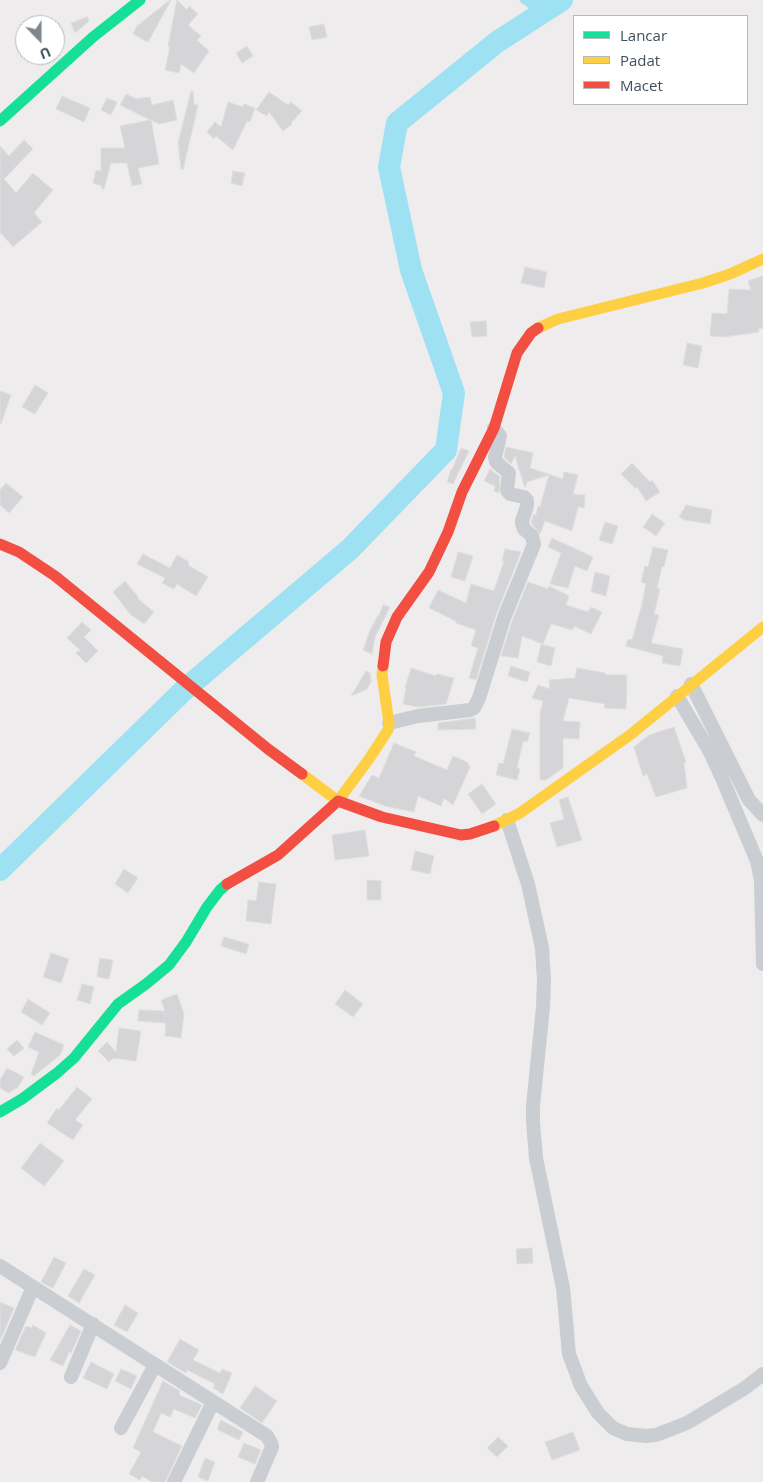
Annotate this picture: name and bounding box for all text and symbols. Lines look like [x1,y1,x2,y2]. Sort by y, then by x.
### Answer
north arrow [15,15,65,65]
legend [573,15,748,105]
text: Lancar [620,25,667,45]
text: U [37,43,54,64]
text: Padat [620,50,660,70]
text: Macet [620,75,663,95]

